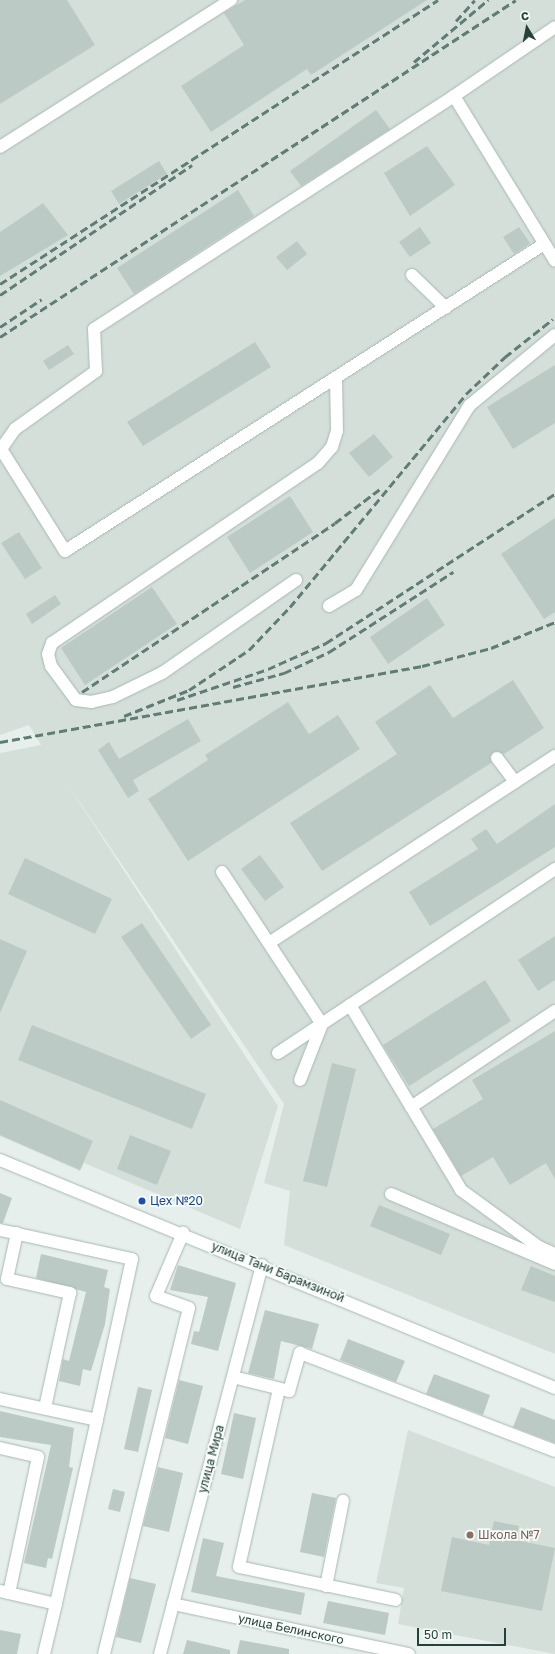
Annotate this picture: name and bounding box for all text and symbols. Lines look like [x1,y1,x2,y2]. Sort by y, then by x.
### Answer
north arrow [507,8,547,48]
text: С [520,9,530,23]
place label: Цех №20 [150,1194,203,1208]
marker: Цех №20 [137,1196,147,1206]
street label: улица Тани Барамзиной [209,1239,347,1305]
street label: улица Мира [195,1423,227,1495]
place label: Школа №7 [478,1528,540,1542]
marker: Школа №7 [465,1530,475,1540]
street label: улица Белинского [237,1611,345,1647]
scale bar [419,1620,508,1646]
text: 50 m [424,1627,452,1642]

